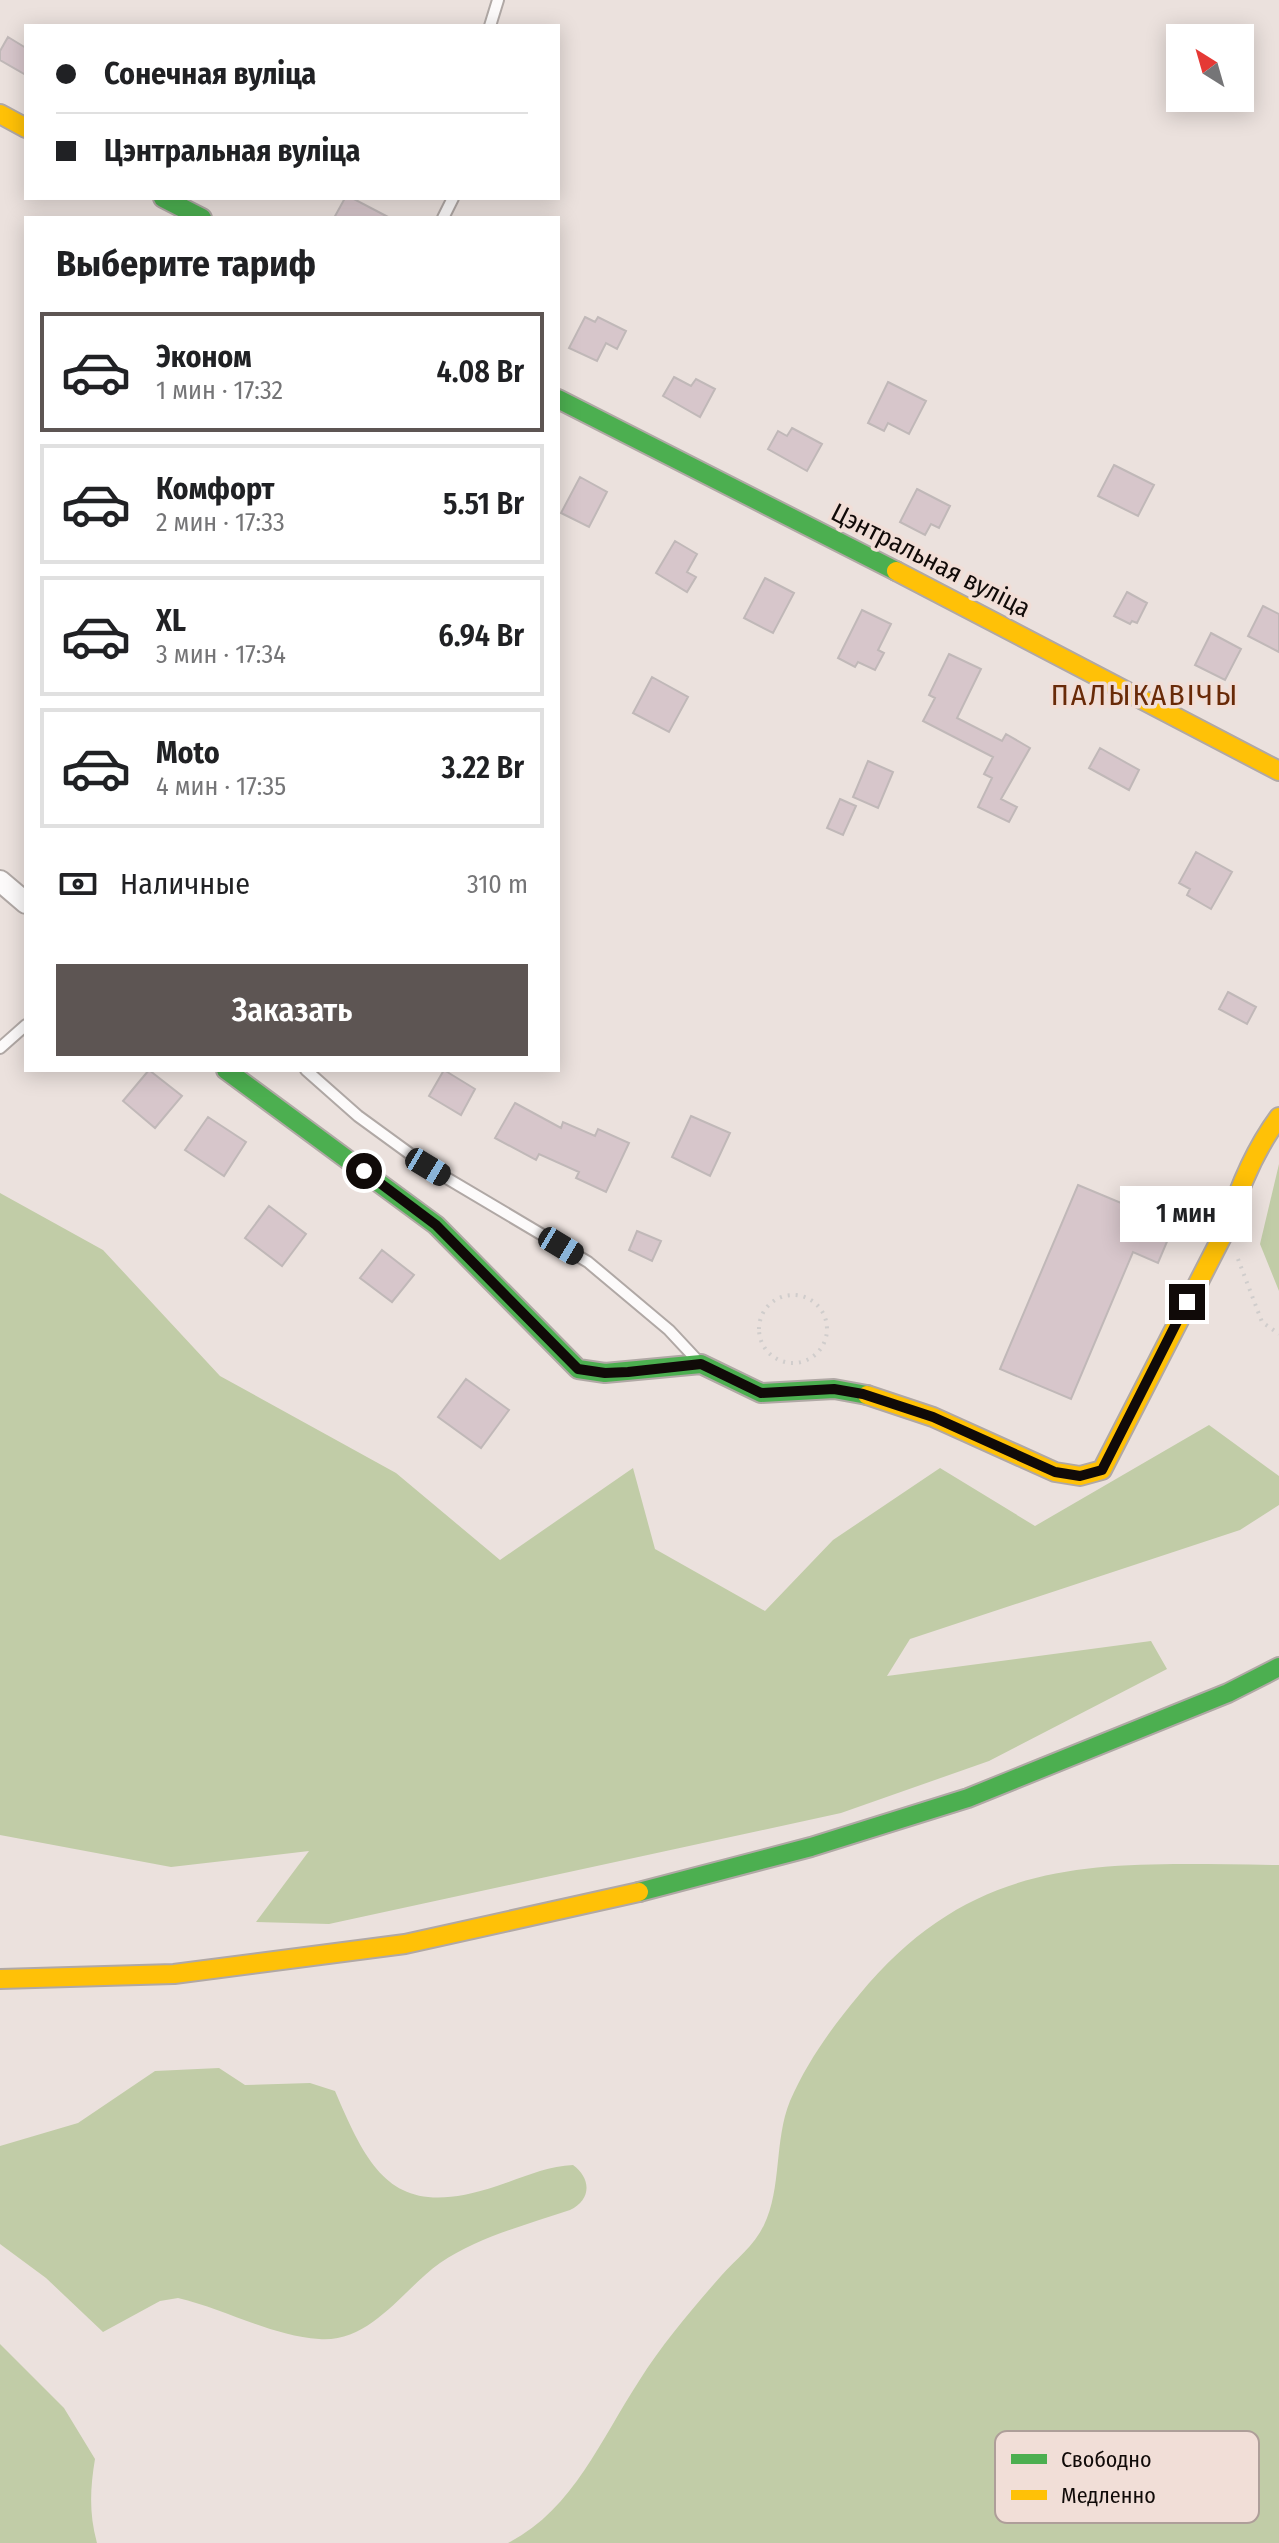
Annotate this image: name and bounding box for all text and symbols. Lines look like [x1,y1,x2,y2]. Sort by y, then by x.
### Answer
north arrow [1166,24,1254,112]
map controls [1166,24,1254,112]
text: Сонечная вуліца [104,56,316,92]
text: Цэнтральная вуліца [104,133,360,169]
text: Выберите тариф [56,242,316,286]
icon: car [60,336,132,408]
text: Эконом [156,339,252,375]
text: 4.08 Br [437,354,524,390]
text: 1 мин · 17:32 [156,375,283,406]
icon: car [60,468,132,540]
text: Комфорт [156,471,274,507]
text: 5.51 Br [443,486,524,522]
street label: Цэнтральная вуліца [826,497,1035,624]
text: 2 мин · 17:33 [156,507,285,538]
icon: car [60,600,132,672]
text: XL [156,603,186,639]
text: 6.94 Br [438,618,524,654]
text: 3 мин · 17:34 [156,639,286,670]
district label: ПАЛЫКАВІЧЫ [1051,677,1239,713]
icon: car [60,732,132,804]
text: Moto [156,735,220,771]
text: 3.22 Br [442,750,524,786]
text: 4 мин · 17:35 [156,771,286,802]
icon: cash [56,862,100,906]
text: Наличные [120,866,250,902]
text: 310 m [467,869,528,900]
button: Заказать [56,964,528,1056]
car [401,1144,455,1190]
route start [346,1153,382,1189]
callout: 1 мин [1121,1186,1253,1242]
text: 1 мин [1156,1198,1216,1229]
car [534,1223,588,1269]
route end [1169,1284,1205,1320]
legend [995,2431,1259,2523]
text: Свободно [1061,2446,1152,2473]
text: Медленно [1061,2482,1156,2509]

